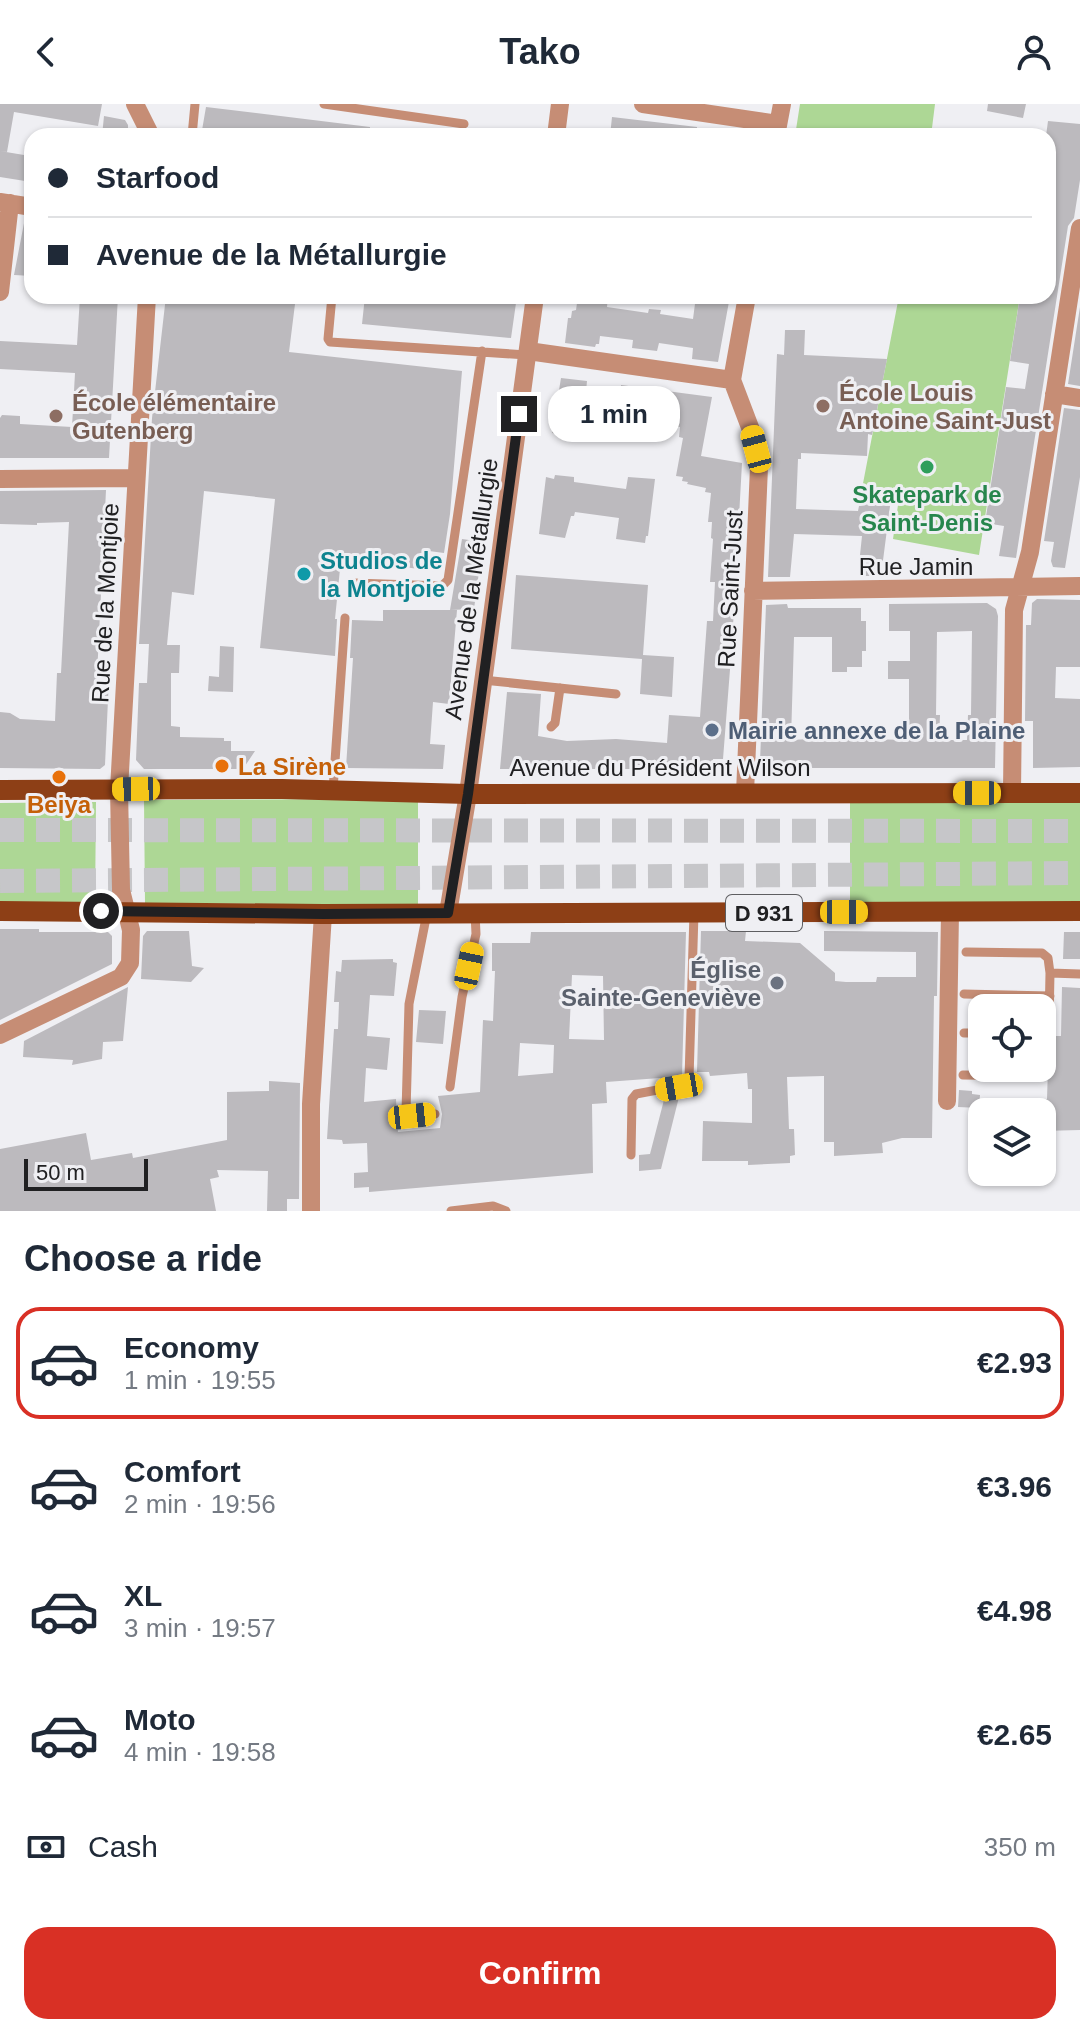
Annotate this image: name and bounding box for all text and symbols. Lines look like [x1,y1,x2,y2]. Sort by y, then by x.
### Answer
icon: back [24,30,68,74]
icon: person [1012,30,1056,74]
text: Tako [499,31,581,72]
text: Starfood [96,161,219,194]
text: Avenue de la Métallurgie [96,238,447,271]
place label: École Louis Antoine Saint-Just [839,379,1051,434]
callout: 1 min [547,386,679,442]
place label: École élémentaire Gutenberg [72,389,276,444]
route end [501,396,537,432]
marker: École Louis Antoine Saint-Just [814,397,832,415]
text: 1 min [580,399,648,429]
marker: École élémentaire Gutenberg [47,407,65,425]
car [738,423,774,475]
street label: Avenue de la Métallurgie [439,457,503,721]
marker: Skatepark de Saint-Denis [918,458,936,476]
place label: Skatepark de Saint-Denis [852,481,1002,536]
street label: Rue de la Montjoie [86,502,124,704]
street label: Rue Saint-Just [712,509,748,668]
place label: Studios de la Montjoie [320,547,445,602]
street label: Rue Jamin [859,553,973,580]
marker: Studios de la Montjoie [295,565,313,583]
place label: Mairie annexe de la Plaine [728,717,1025,744]
marker: Mairie annexe de la Plaine [703,721,721,739]
place label: La Sirène [238,753,346,780]
street label: Avenue du Président Wilson [509,754,811,781]
marker: La Sirène [213,757,231,775]
marker: Beiya [50,768,68,786]
car [112,777,160,801]
car [953,781,1001,805]
place label: Beiya [27,791,92,818]
route start [83,893,119,929]
road number: D 931 [726,895,802,931]
car [820,900,868,924]
car [452,940,486,992]
place label: Église Sainte-Geneviève [561,956,761,1011]
marker: Église Sainte-Geneviève [768,974,786,992]
map controls [968,994,1056,1186]
button: locate [968,994,1056,1082]
car [653,1071,705,1103]
button: layers [968,1098,1056,1186]
car [387,1102,437,1130]
scale bar [24,1155,148,1191]
text: 50 m [36,1160,85,1185]
text: Choose a ride [24,1238,262,1279]
icon: car [28,1327,100,1399]
text: Economy [124,1331,259,1364]
text: €2.93 [977,1346,1052,1379]
text: 1 min · 19:55 [124,1365,276,1395]
icon: car [28,1451,100,1523]
text: Comfort [124,1455,241,1488]
text: €3.96 [977,1470,1052,1503]
text: 2 min · 19:56 [124,1489,276,1519]
icon: car [28,1575,100,1647]
text: XL [124,1579,162,1612]
text: €4.98 [977,1594,1052,1627]
text: 3 min · 19:57 [124,1613,276,1643]
icon: car [28,1699,100,1771]
text: Moto [124,1703,196,1736]
text: €2.65 [977,1718,1052,1751]
text: 4 min · 19:58 [124,1737,276,1767]
icon: cash [24,1825,68,1869]
text: Cash [88,1830,158,1863]
text: 350 m [984,1832,1056,1862]
button: Confirm [24,1927,1056,2019]

